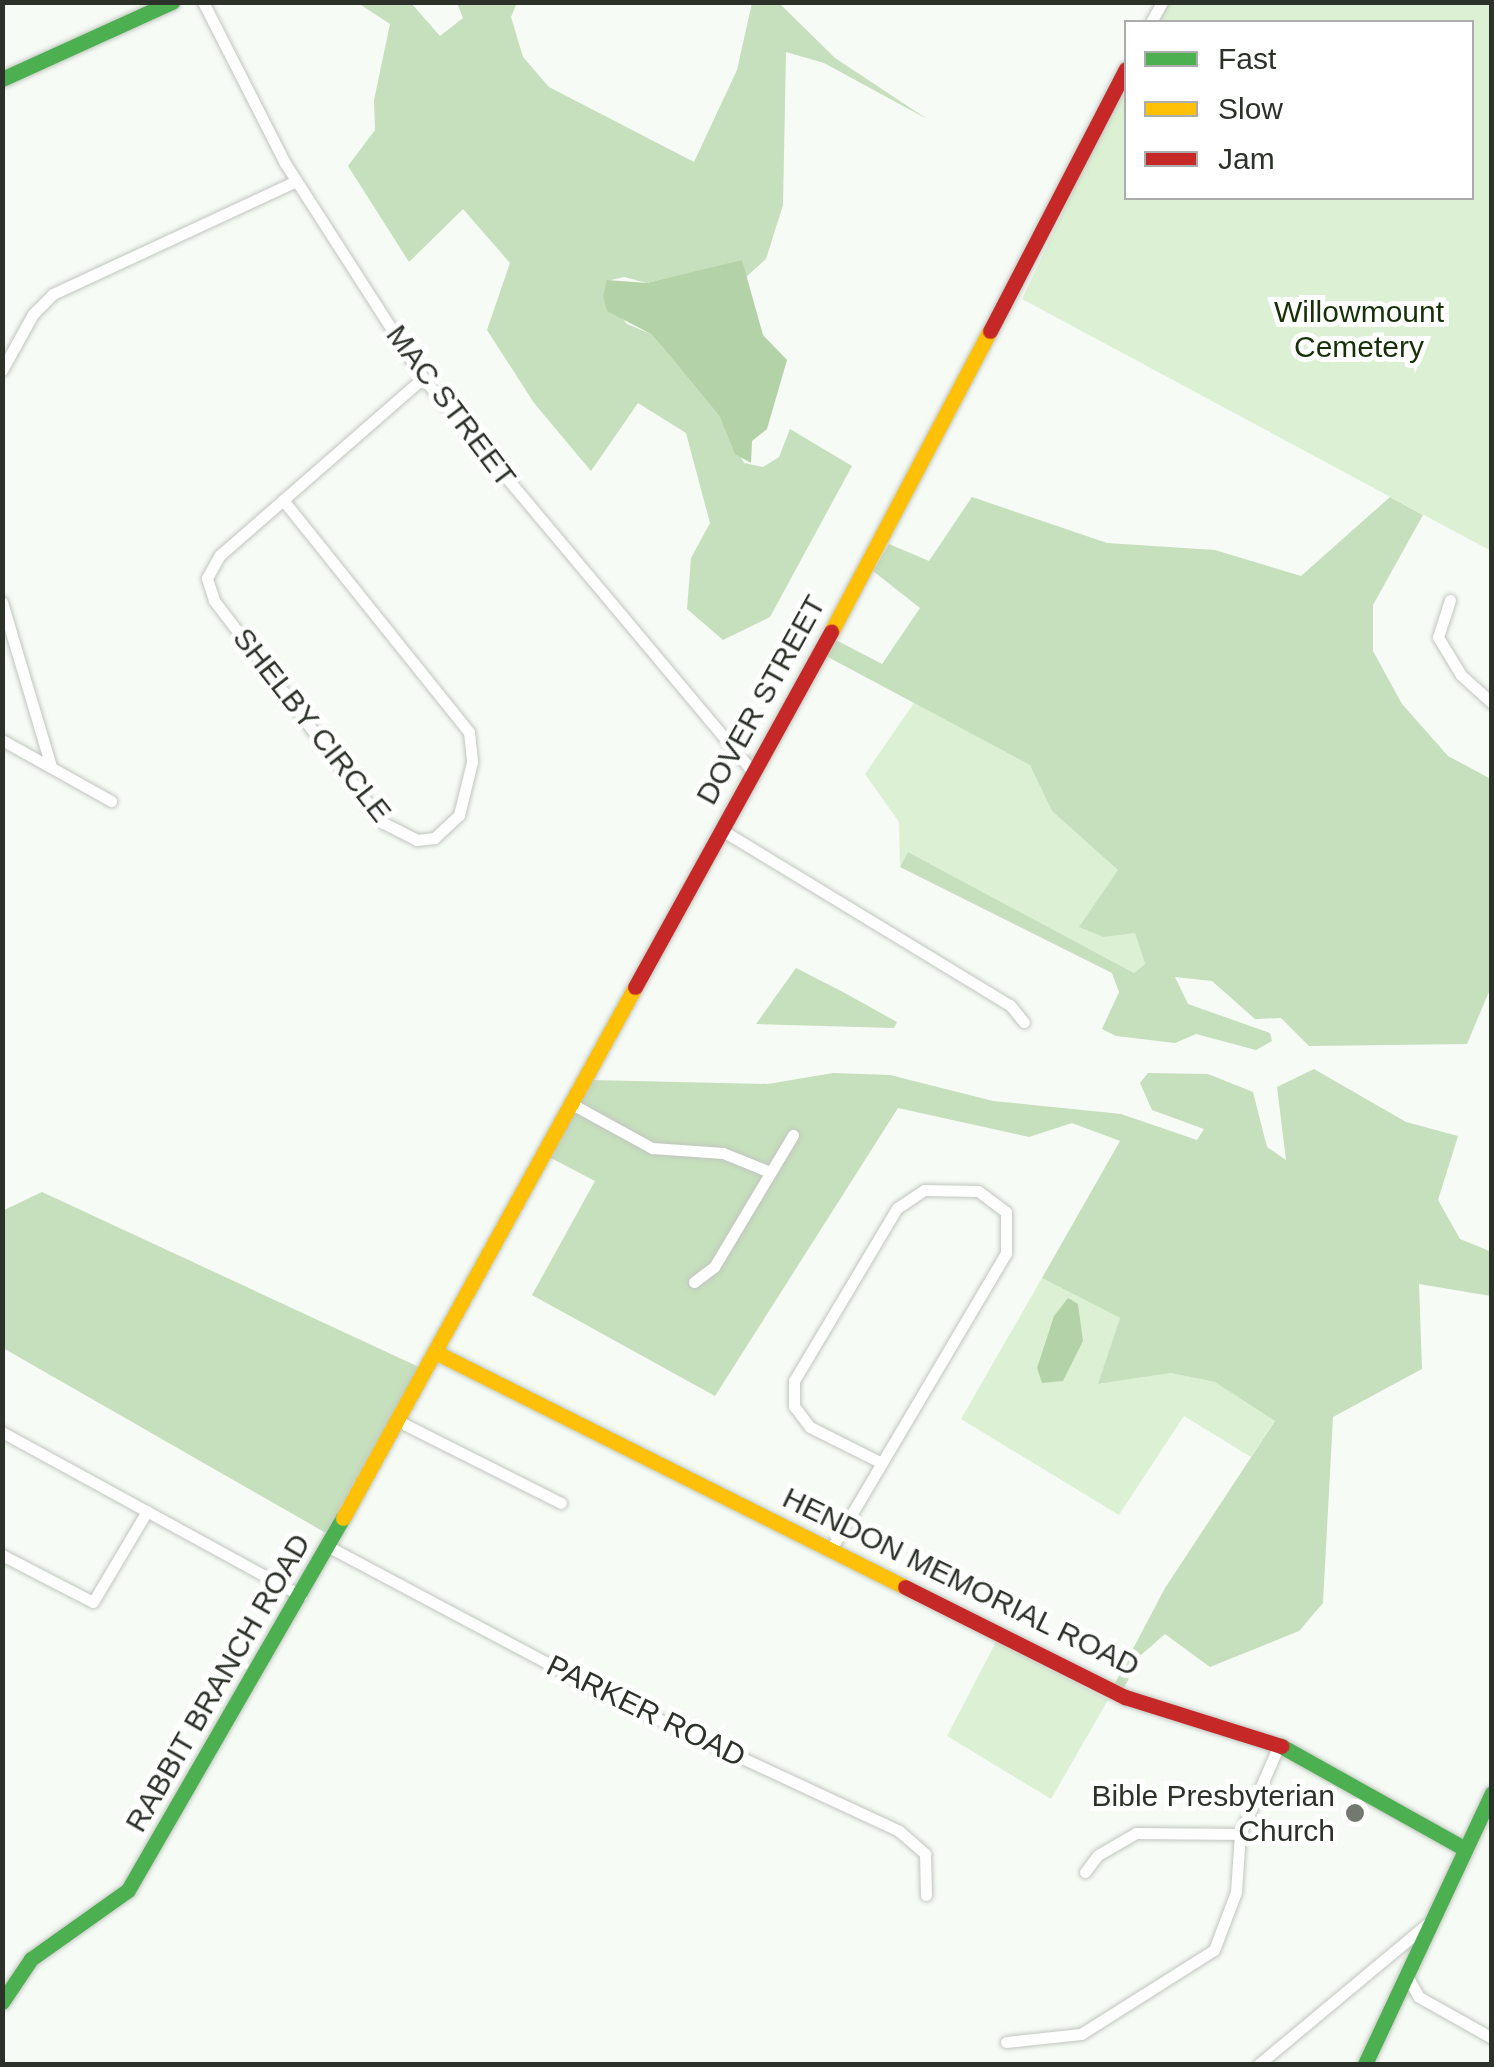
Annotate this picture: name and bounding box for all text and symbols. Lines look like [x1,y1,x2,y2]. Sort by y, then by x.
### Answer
legend [1124,20,1474,200]
text: Fast [1218,42,1276,75]
text: Slow [1218,92,1283,125]
text: Jam [1218,142,1275,175]
park label: Willowmount Cemetery [1274,294,1444,364]
street label: MAC STREET [378,318,524,494]
street label: DOVER STREET [689,589,833,811]
street label: SHELBY CIRCLE [225,621,399,829]
street label: HENDON MEMORIAL ROAD [776,1480,1146,1684]
street label: RABBIT BRANCH ROAD [118,1527,318,1839]
street label: PARKER ROAD [541,1647,751,1775]
place label: Bible Presbyterian Church [1092,1778,1335,1848]
marker: Bible Presbyterian Church [1344,1802,1366,1824]

